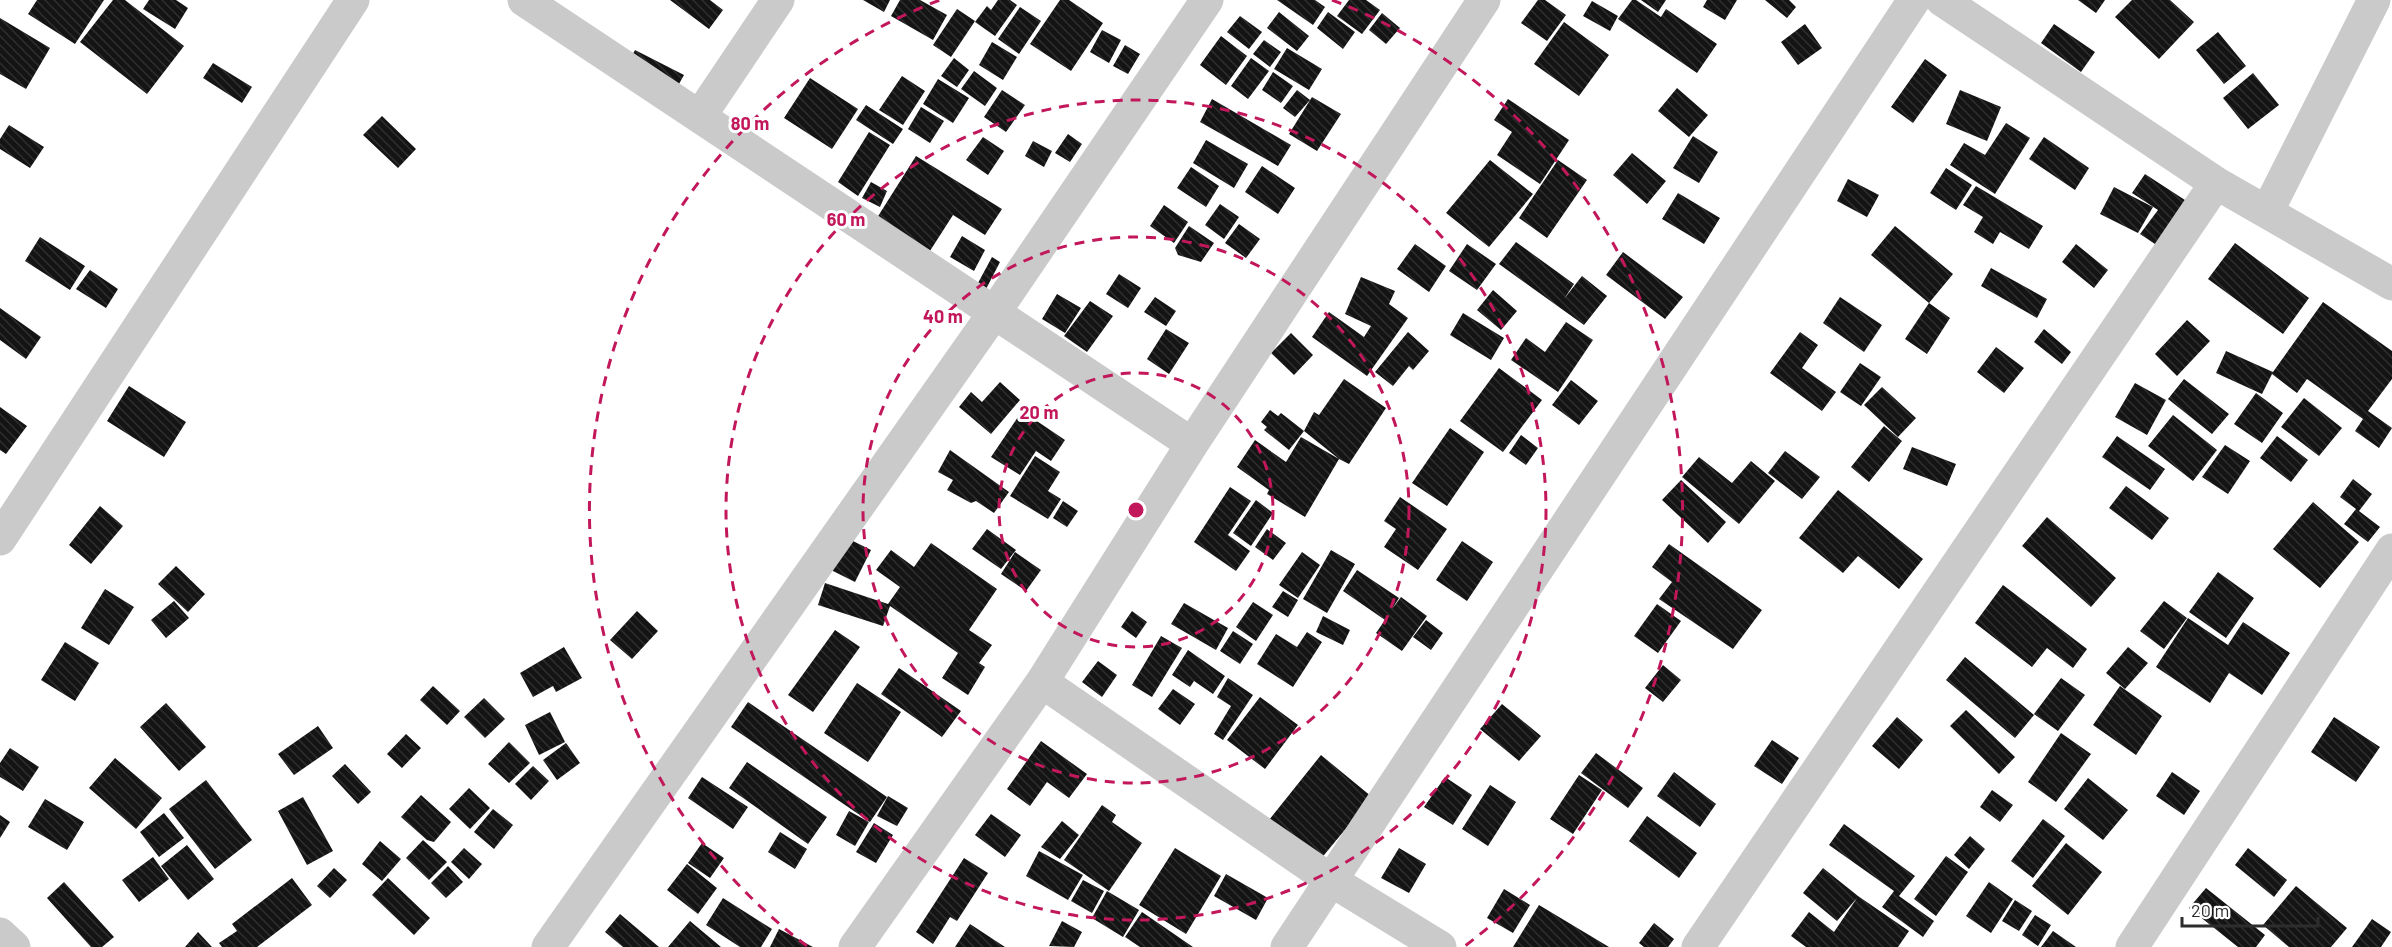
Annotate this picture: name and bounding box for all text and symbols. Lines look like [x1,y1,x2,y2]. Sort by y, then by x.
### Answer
text: 80 m [731,112,769,134]
text: 60 m [827,208,865,230]
text: 40 m [923,305,963,327]
text: 20 m [1020,401,1058,423]
centre of rings [1126,500,1146,520]
scale bar [2182,890,2318,928]
text: 20 m [2191,899,2229,921]

